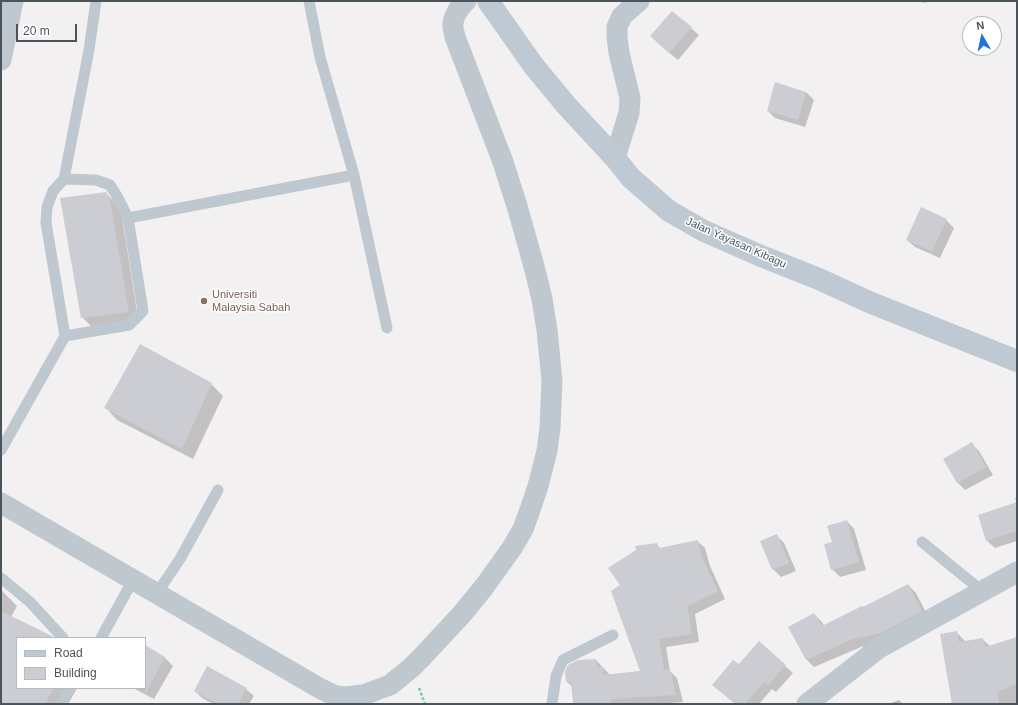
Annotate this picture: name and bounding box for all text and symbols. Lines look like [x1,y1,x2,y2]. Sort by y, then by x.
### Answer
scale bar [18,16,79,42]
north arrow [962,16,1002,56]
text: N [975,19,985,32]
text: 20 m [23,24,50,38]
street label: Jalan Yayasan Kibagu [684,215,788,271]
place label: Universiti Malaysia Sabah [212,288,290,314]
marker: Universiti Malaysia Sabah [199,296,209,306]
legend [16,637,146,689]
text: Road [54,646,83,660]
text: Building [54,666,97,680]

